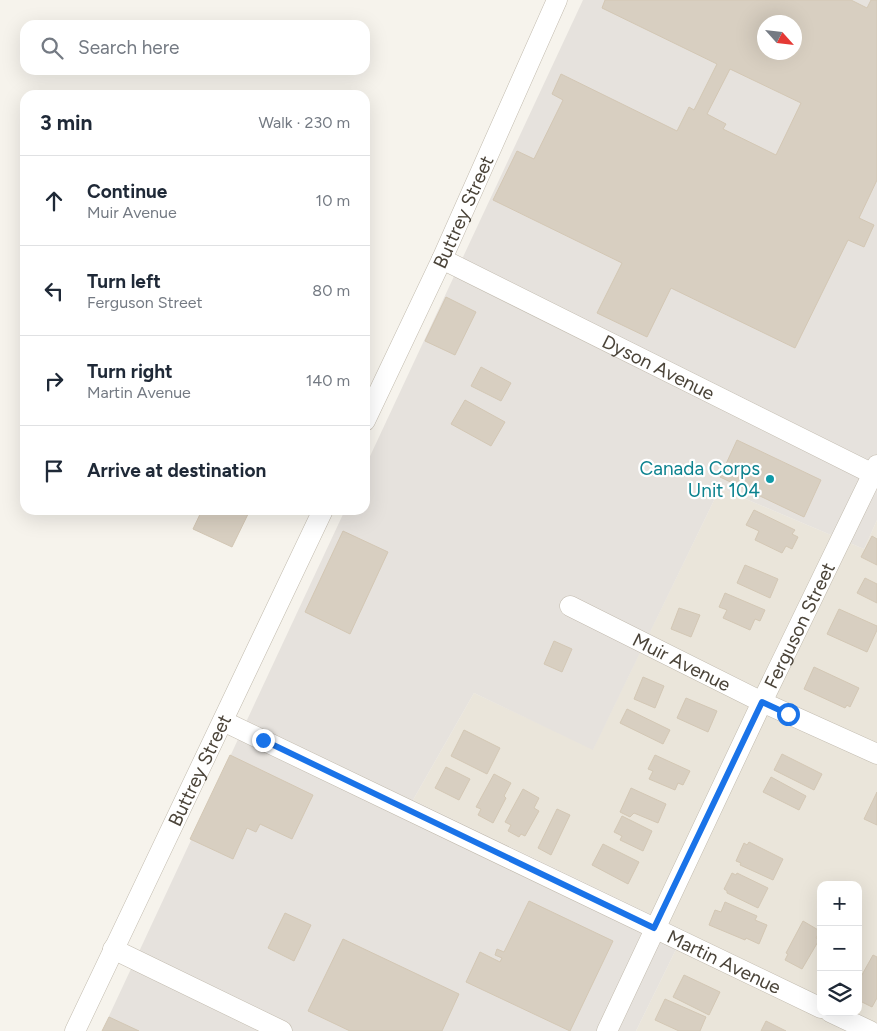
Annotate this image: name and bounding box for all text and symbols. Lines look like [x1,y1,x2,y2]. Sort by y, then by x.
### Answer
north arrow [757,15,802,60]
search box [20,20,370,75]
icon: search [38,34,66,62]
text: Search here [78,36,180,59]
text: 3 min [40,110,92,135]
text: Walk · 230 m [258,113,350,132]
street label: Buttrey Street [428,152,498,272]
text: Continue [87,180,167,203]
icon: ahead [40,187,68,215]
text: 10 m [316,191,350,210]
text: Muir Avenue [87,203,177,222]
text: Turn left [87,270,161,293]
icon: left [40,277,68,305]
text: 80 m [312,281,350,300]
text: Ferguson Street [87,293,202,312]
street label: Dyson Avenue [598,330,718,405]
text: Turn right [87,360,173,383]
icon: right [40,367,68,395]
text: 140 m [306,371,350,390]
text: Martin Avenue [87,383,191,402]
icon: arrive [40,457,68,485]
place label: Canada Corps Unit 104 [640,457,760,502]
text: Arrive at destination [87,459,266,482]
marker: Canada Corps Unit 104 [764,473,776,485]
street label: Ferguson Street [759,559,840,692]
street label: Muir Avenue [629,628,734,696]
route start [777,703,800,726]
street label: Buttrey Street [163,711,236,830]
route end [252,729,275,752]
map controls [817,881,862,1016]
button: + [817,881,862,926]
street label: Martin Avenue [663,925,785,999]
button: − [817,926,862,971]
button: layers [817,971,862,1016]

